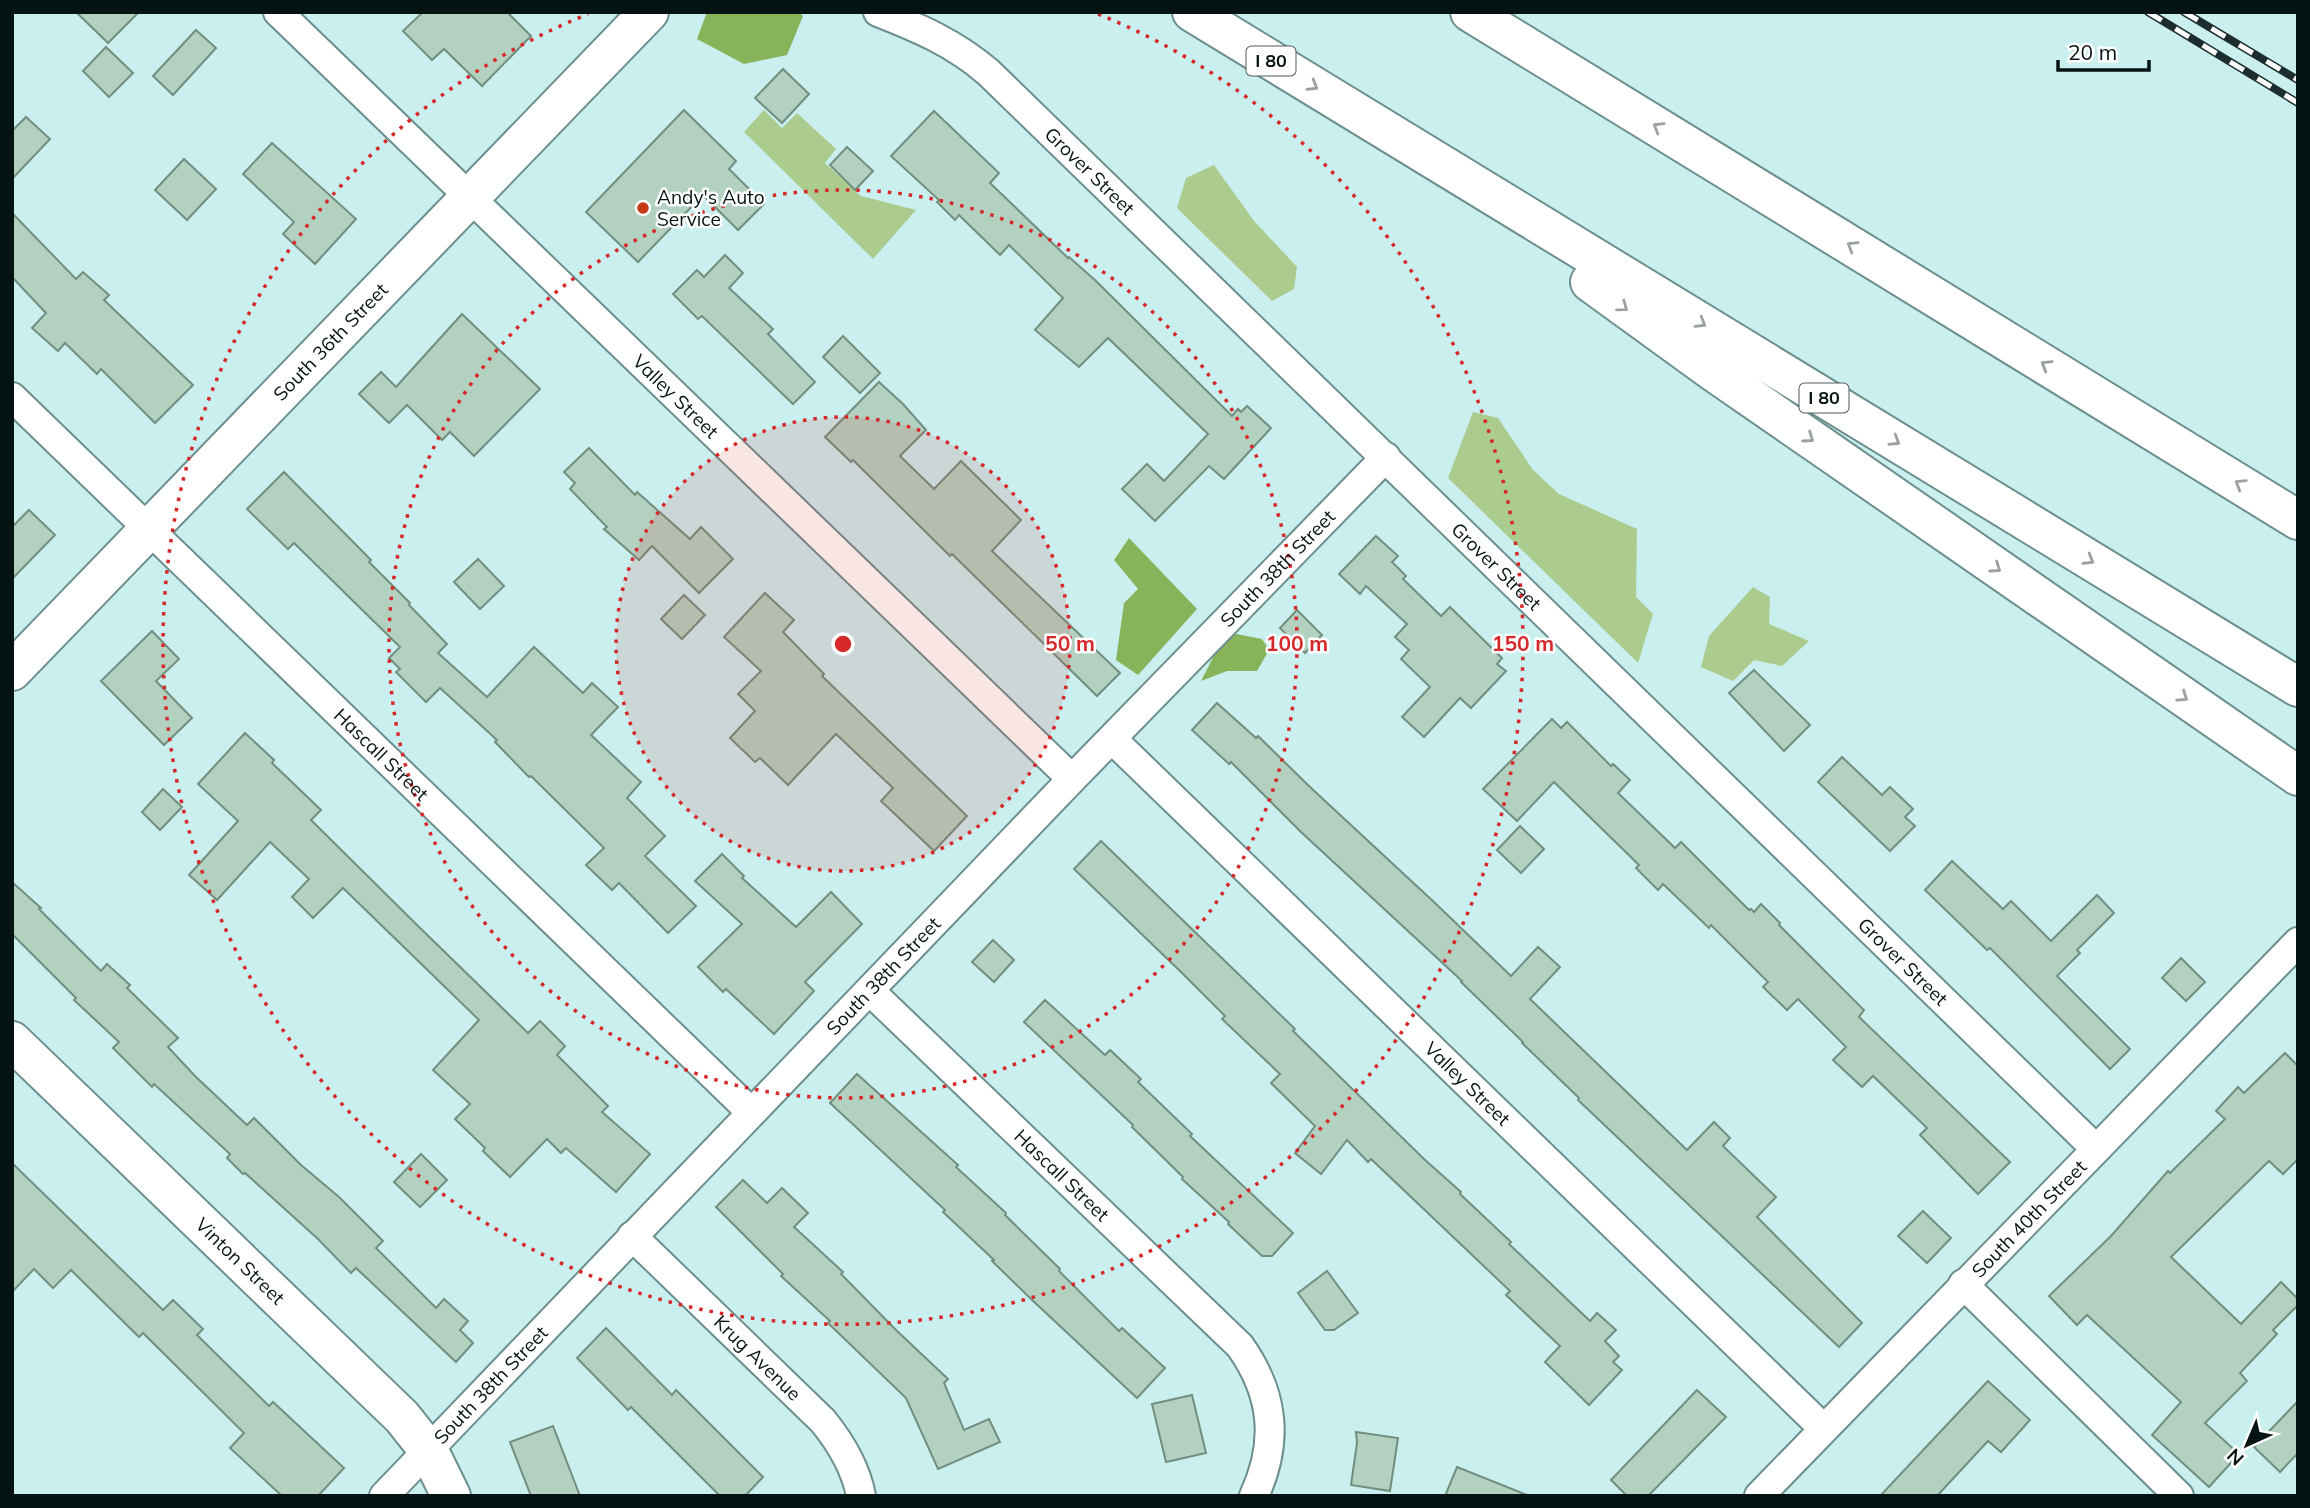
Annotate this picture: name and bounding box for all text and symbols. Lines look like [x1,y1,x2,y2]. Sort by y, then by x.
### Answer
scale bar [2058,28,2149,72]
text: 20 m [2068,39,2117,65]
road number: I 80 [1246,46,1296,76]
one-way arrow [1305,78,1318,91]
street label: Grover Street [1040,122,1140,220]
one-way arrow [1652,122,1665,135]
place label: Andy's Auto Service [657,185,765,231]
marker: Andy's Auto Service [635,200,651,216]
one-way arrow [1846,241,1859,254]
street label: South 36th Street [268,278,393,406]
one-way arrow [1615,298,1628,311]
one-way arrow [1693,315,1706,328]
street label: Valley Street [628,349,724,443]
one-way arrow [2040,360,2053,373]
road number: I 80 [1800,384,1848,412]
one-way arrow [1801,430,1814,442]
one-way arrow [1887,433,1900,446]
one-way arrow [2234,479,2247,492]
street label: South 38th Street [1215,504,1340,632]
street label: Grover Street [1446,517,1547,616]
one-way arrow [2081,552,2094,565]
one-way arrow [1988,560,2001,572]
text: 50 m [1045,630,1095,656]
text: 100 m [1266,630,1328,656]
text: 150 m [1492,630,1554,656]
centre of rings [831,632,855,656]
one-way arrow [2175,689,2188,701]
street label: Hascall Street [329,703,434,806]
street label: South 38th Street [821,911,946,1040]
street label: Grover Street [1853,912,1953,1011]
street label: Valley Street [1419,1036,1516,1131]
street label: Hascall Street [1009,1124,1115,1227]
street label: South 40th Street [1966,1155,2092,1282]
street label: Vinton Street [190,1212,290,1310]
street label: Krug Avenue [709,1310,806,1406]
street label: South 38th Street [428,1321,553,1449]
north arrow [2212,1410,2282,1480]
text: N [2222,1444,2249,1471]

